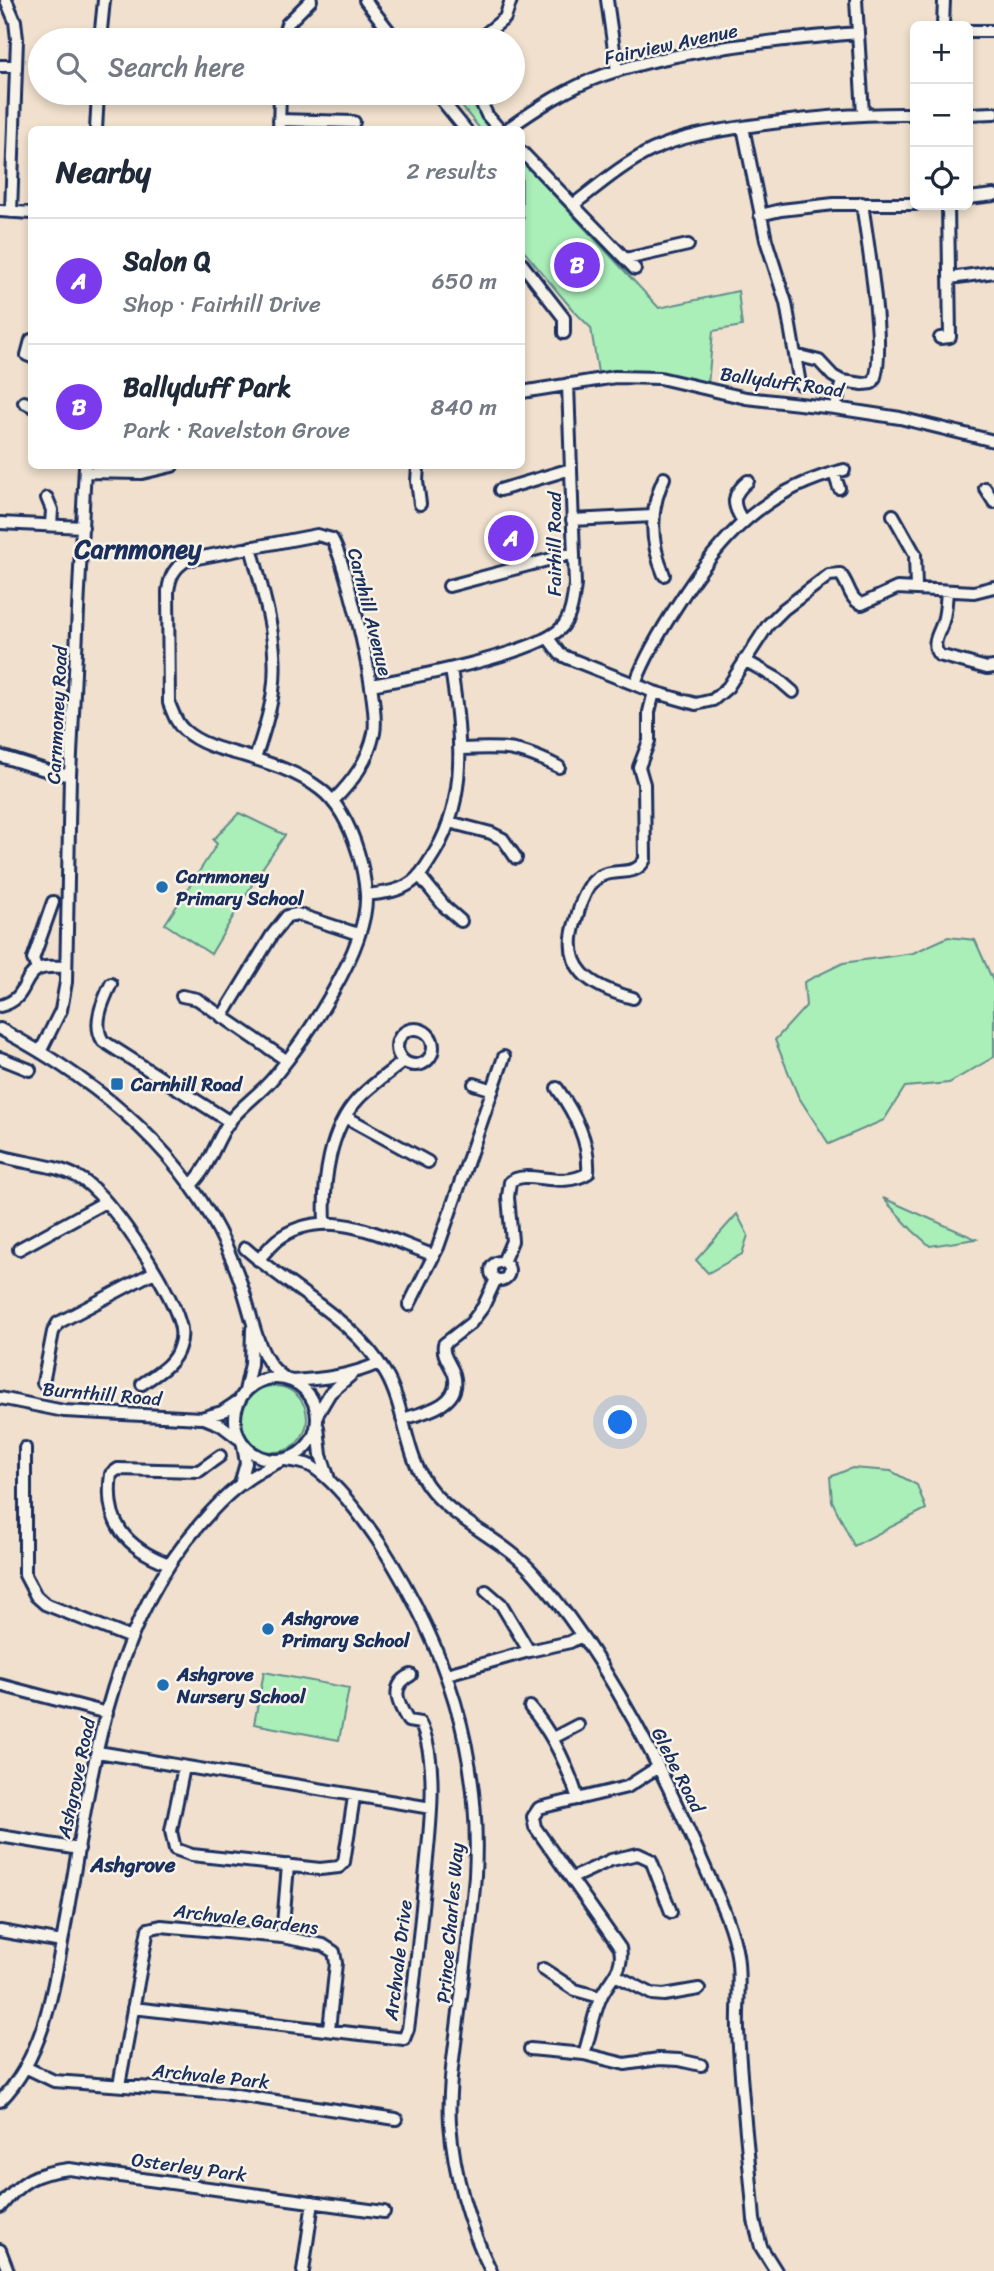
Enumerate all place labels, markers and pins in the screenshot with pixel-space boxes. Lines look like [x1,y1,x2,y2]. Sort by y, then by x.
pin: B [554,239,600,291]
pin: A [488,512,534,564]
place label: Carnmoney Primary School [175,860,305,915]
marker: Carnmoney Primary School [154,879,170,895]
place label: Carnhill Road [130,1068,244,1101]
marker: Carnhill Road [109,1076,125,1092]
place label: Ashgrove Primary School [281,1602,411,1657]
marker: Ashgrove Primary School [260,1621,276,1637]
place label: Ashgrove Nursery School [176,1658,307,1713]
marker: Ashgrove Nursery School [155,1677,171,1693]

